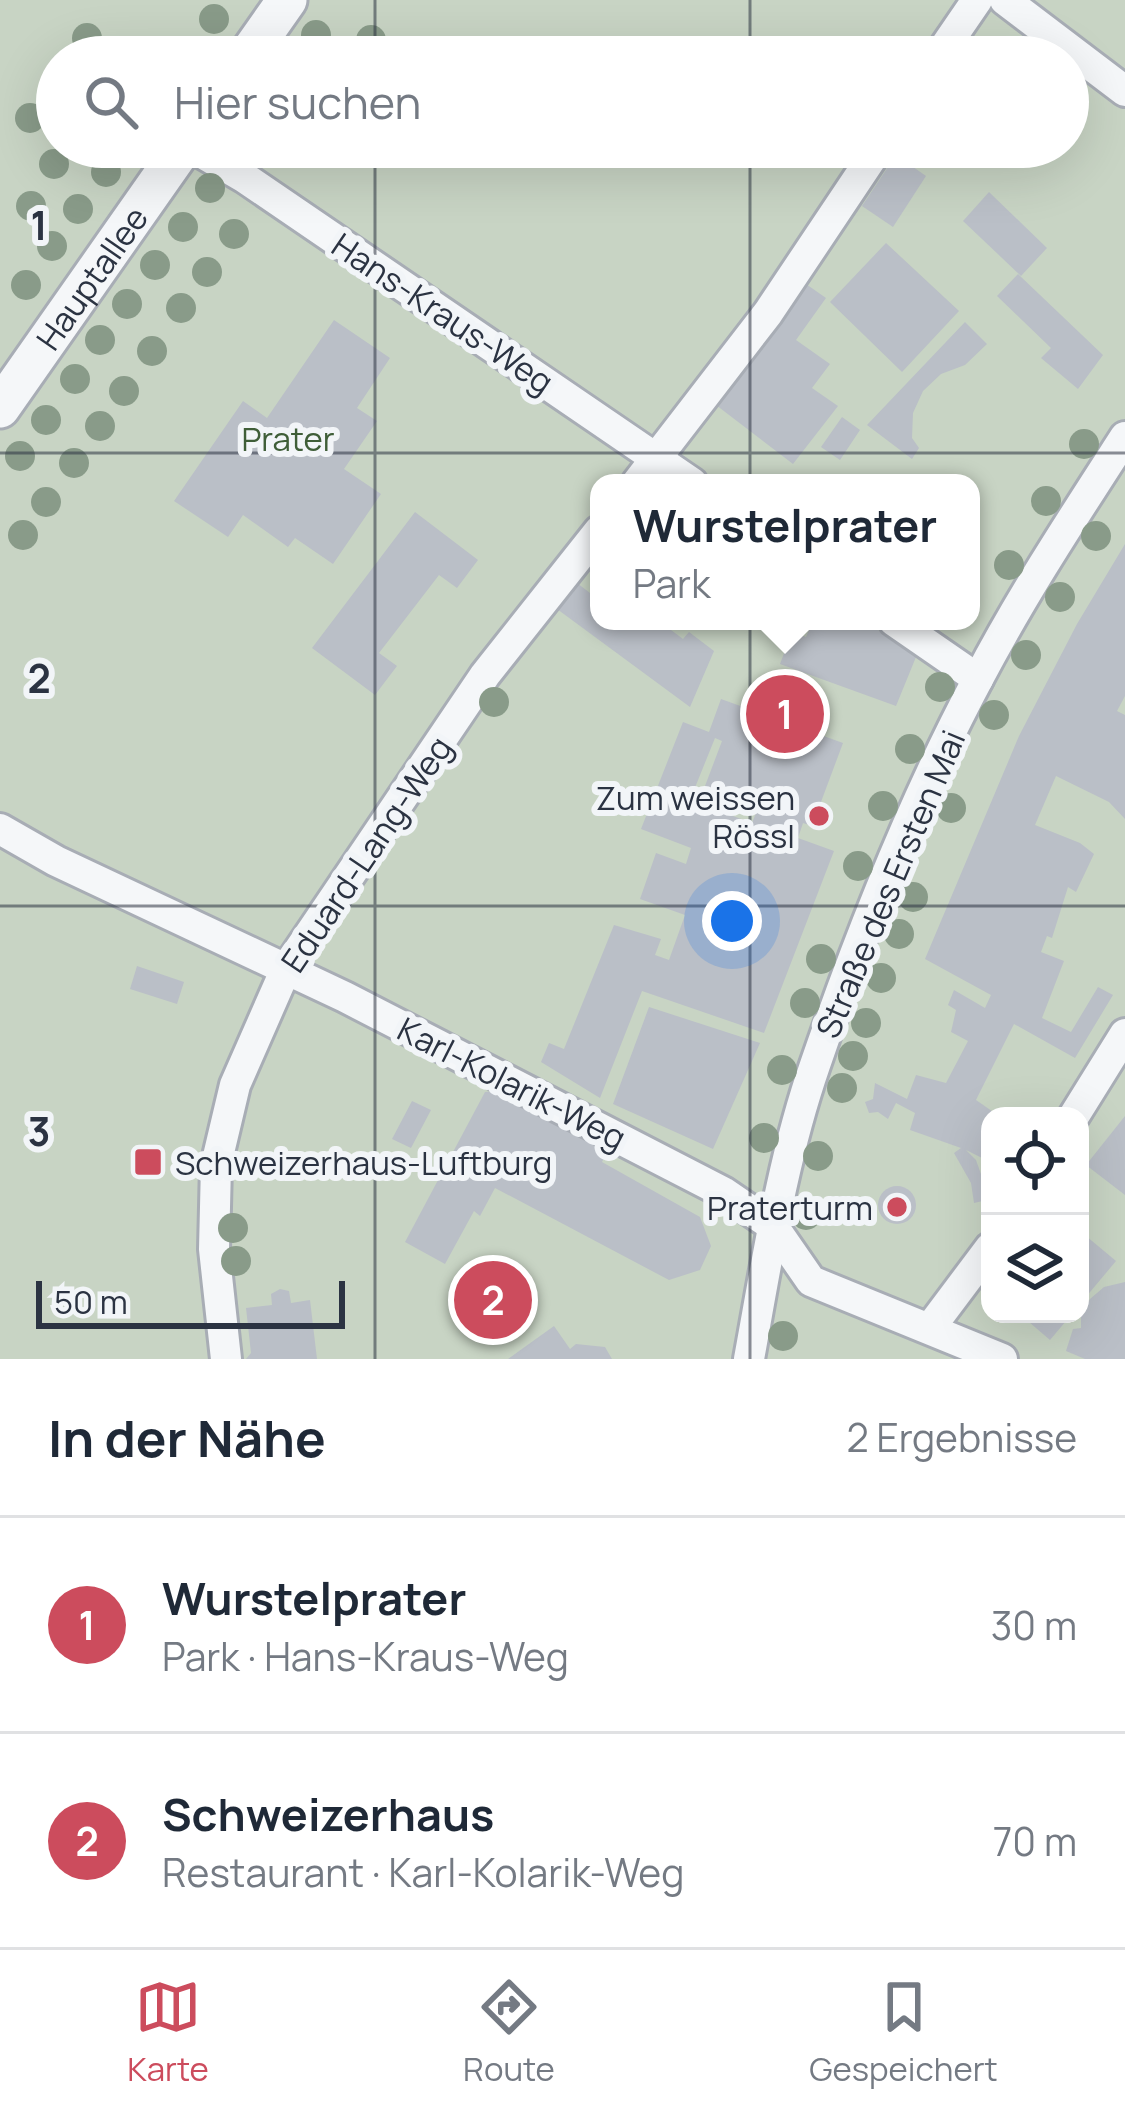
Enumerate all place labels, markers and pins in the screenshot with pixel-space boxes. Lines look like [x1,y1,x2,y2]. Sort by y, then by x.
pin: 1 [746,669,824,759]
place label: Zum weissen Rössl [596,775,795,858]
marker: Zum weissen Rössl [806,803,832,829]
place label: Schweizerhaus-Luftburg [175,1140,552,1185]
marker: Schweizerhaus-Luftburg [132,1146,164,1178]
place label: Praterturm [707,1185,873,1230]
marker: Praterturm [884,1194,910,1220]
pin: 2 [454,1255,532,1345]

